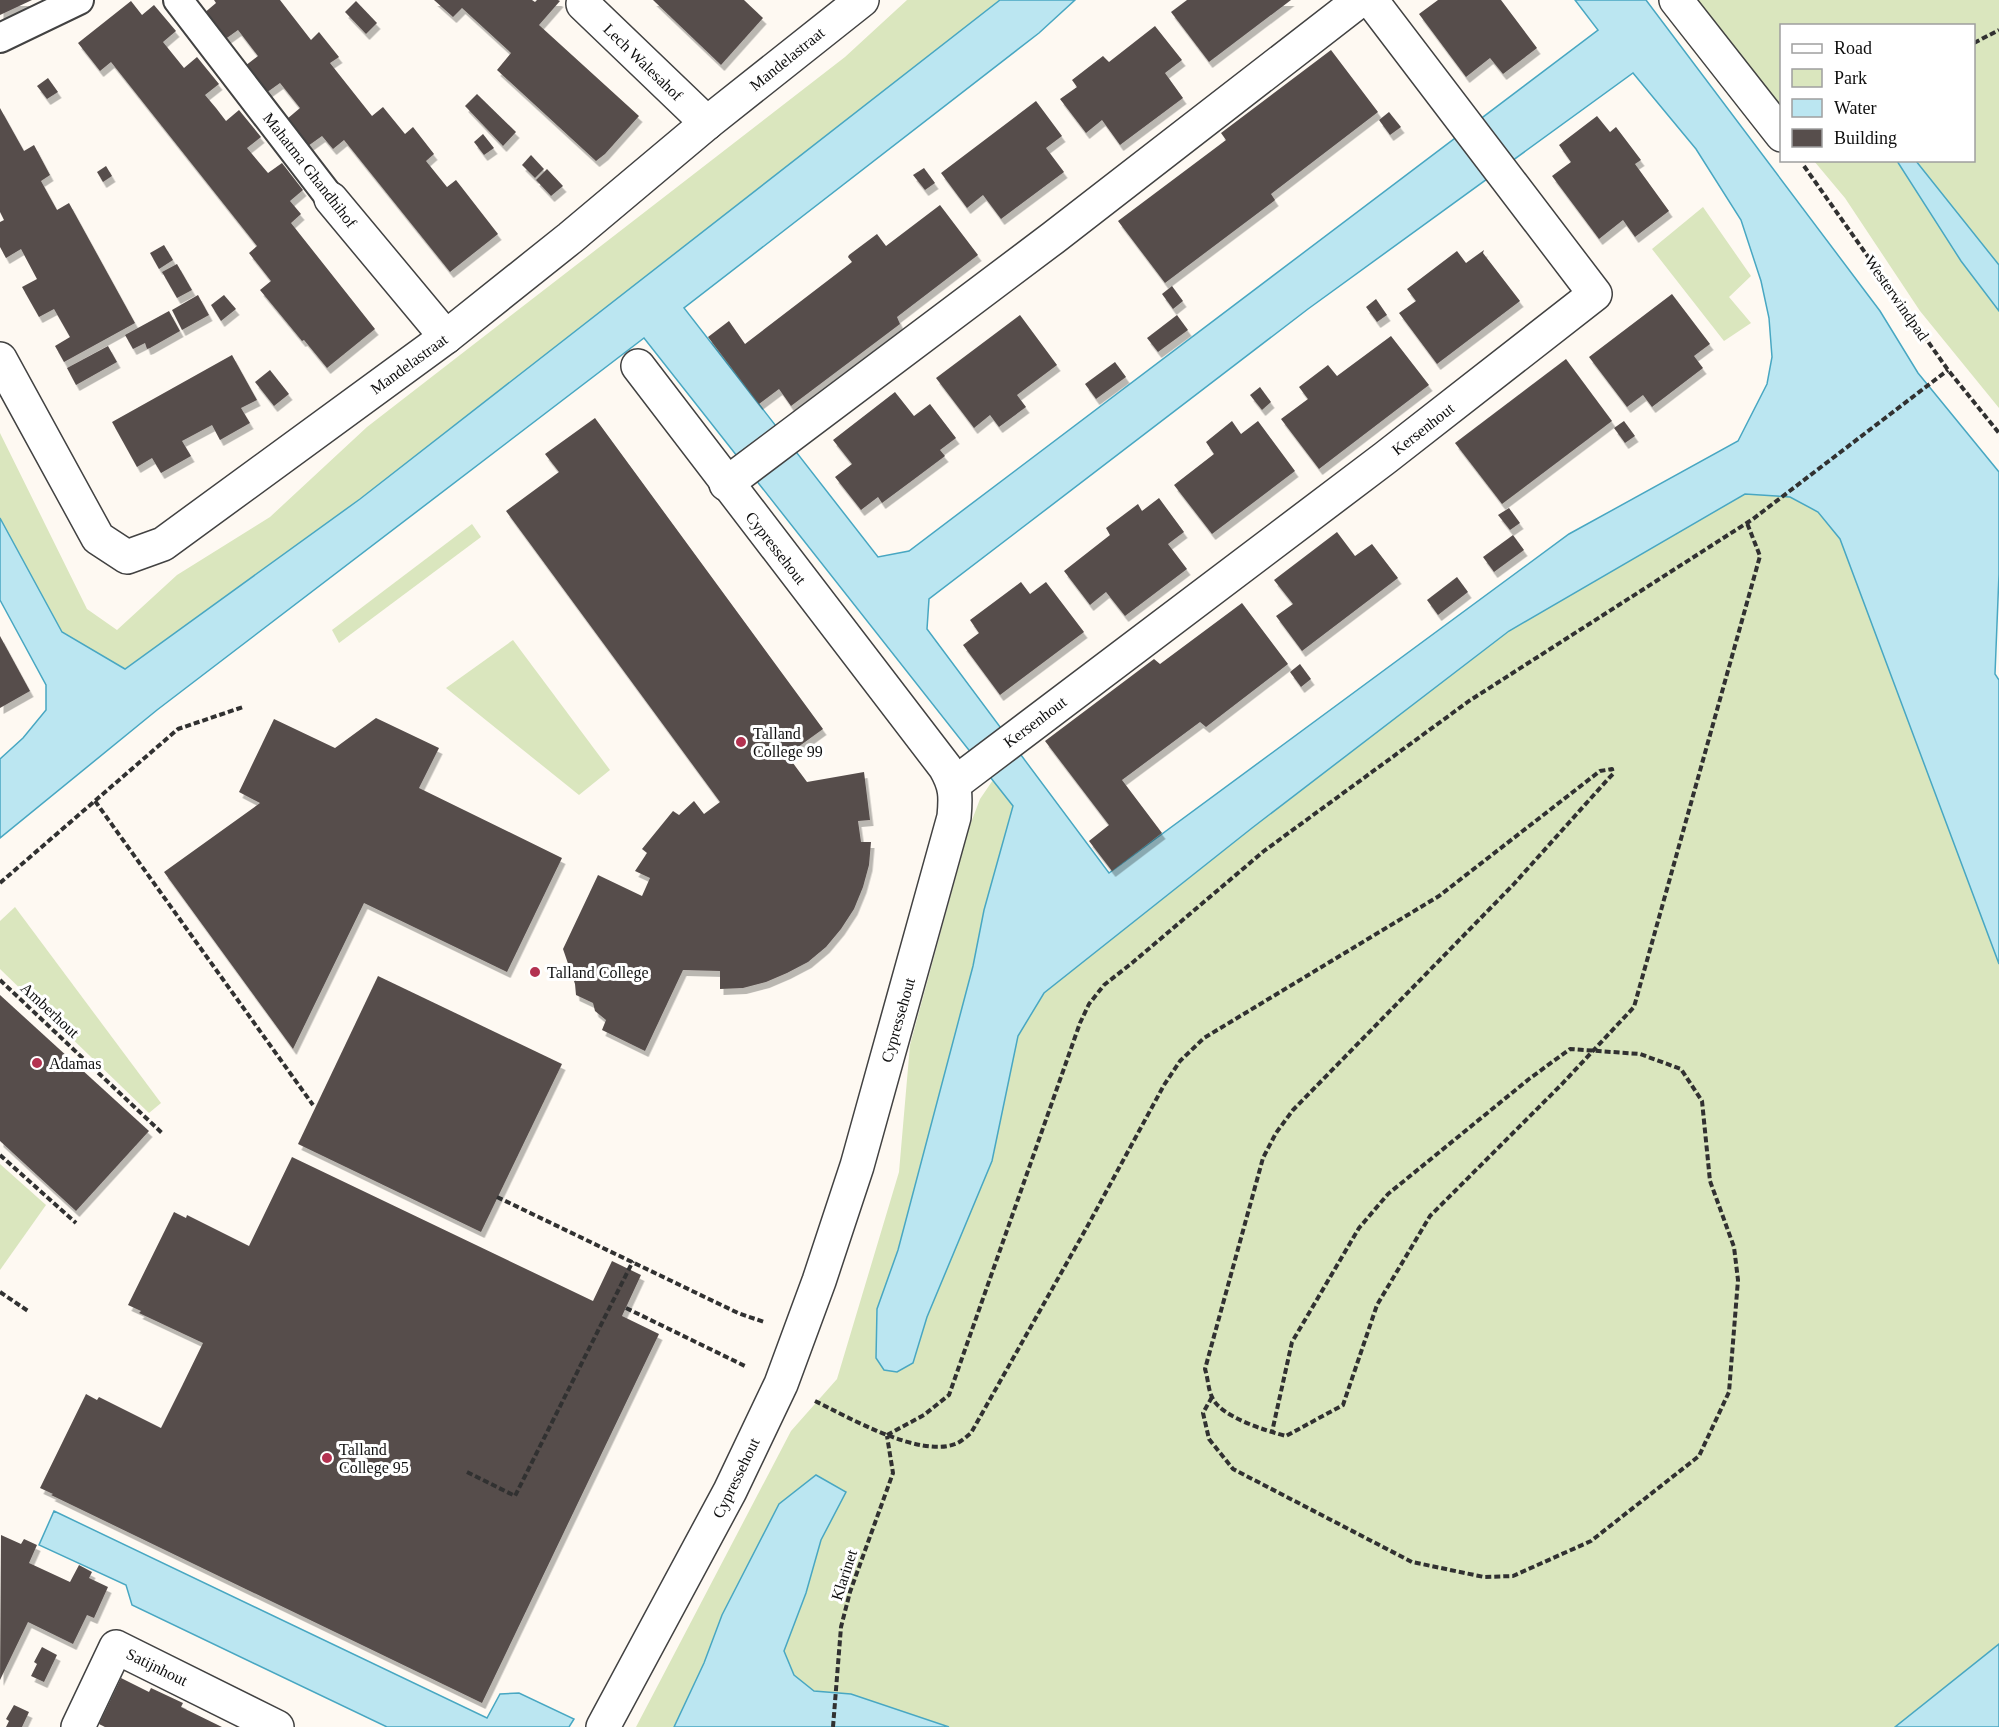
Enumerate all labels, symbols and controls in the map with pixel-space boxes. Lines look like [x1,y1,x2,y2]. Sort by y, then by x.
street label: Lech Walesahof [600,20,686,104]
street label: Mandelastraat [746,24,828,94]
legend [1780,24,1975,162]
text: Road [1834,38,1872,58]
text: Park [1834,68,1867,88]
text: Water [1834,98,1877,118]
street label: Mahatma Ghandhihof [260,109,360,231]
text: Building [1834,128,1897,148]
street label: Westerwindpad [1861,253,1932,344]
street label: Mandelastraat [367,330,451,398]
street label: Kersenhout [1389,399,1458,458]
street label: Cypressehout [742,508,810,589]
street label: Kersenhout [1000,693,1070,751]
place label: Talland College 99 [753,725,823,761]
marker: Talland College 99 [734,735,748,749]
place label: Talland College [547,964,649,982]
marker: Talland College [528,965,542,979]
street label: Cypressehout [878,975,919,1064]
street label: Amberhout [18,979,83,1041]
place label: Adamas [49,1055,101,1072]
marker: Adamas [30,1056,44,1070]
street label: Cypressehout [709,1435,764,1521]
place label: Talland College 95 [339,1441,409,1477]
marker: Talland College 95 [320,1451,334,1465]
street label: Klarinet [828,1547,860,1603]
street label: Satijnhout [123,1645,191,1690]

